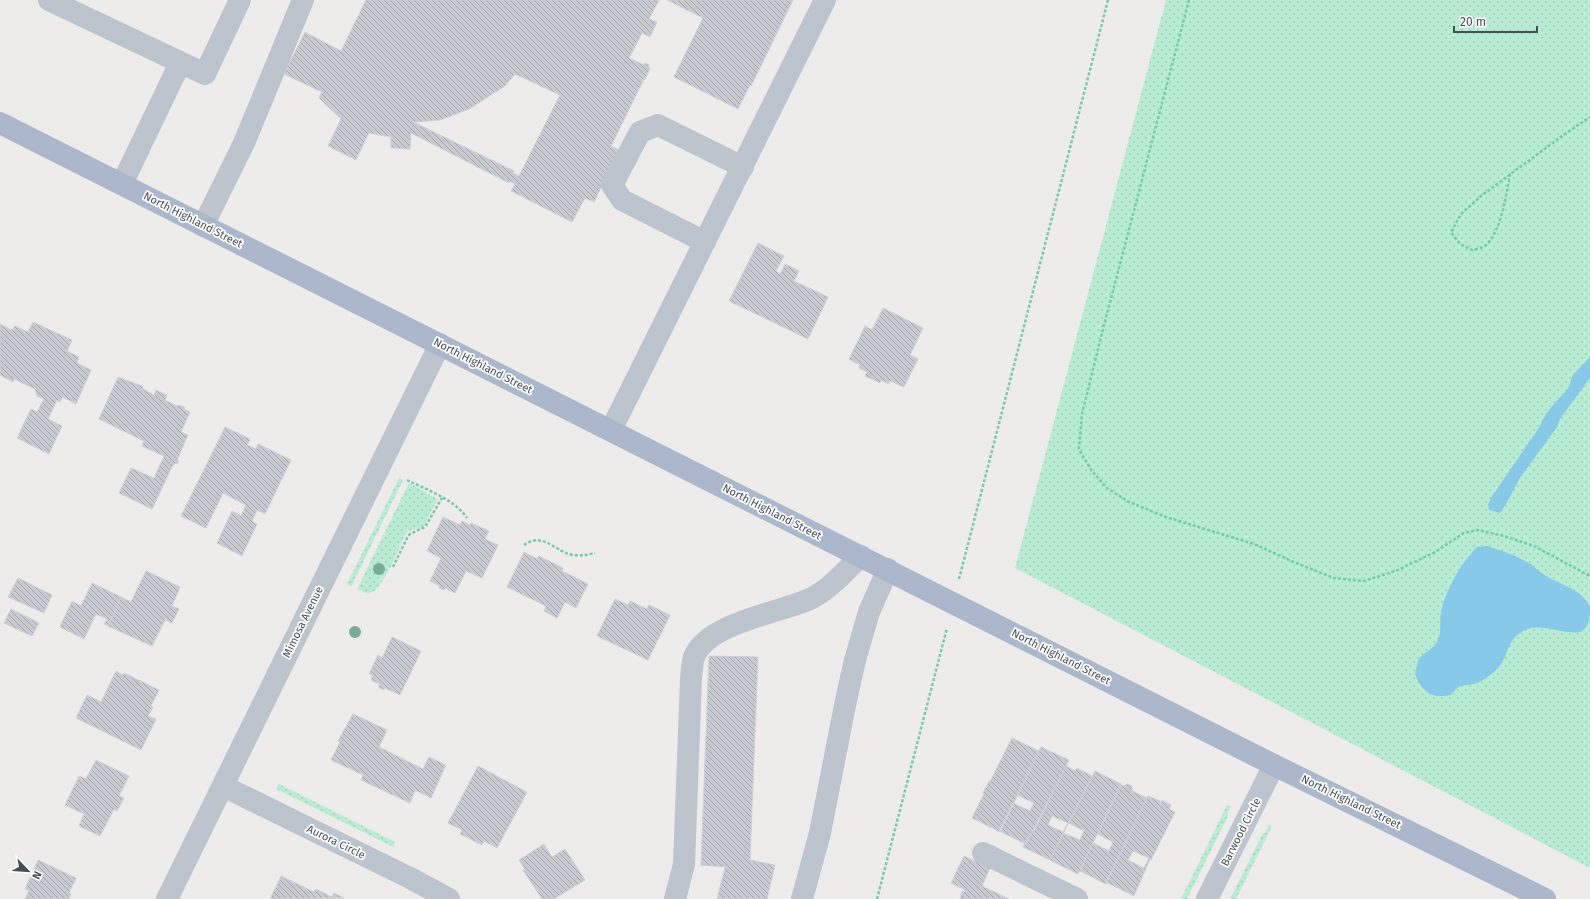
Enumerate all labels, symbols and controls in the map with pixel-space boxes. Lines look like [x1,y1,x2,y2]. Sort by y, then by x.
scale bar [1454,8,1537,34]
text: 20 m [1460,15,1486,29]
street label: North Highland Street [141,189,245,251]
street label: North Highland Street [431,335,535,397]
street label: North Highland Street [720,481,824,543]
street label: Mimosa Avenue [280,584,326,660]
street label: North Highland Street [1009,626,1113,688]
street label: North Highland Street [1299,772,1403,832]
street label: Barwood Circle [1218,796,1264,868]
street label: Aurora Circle [305,822,367,862]
north arrow [8,851,48,891]
text: N [29,869,44,881]

